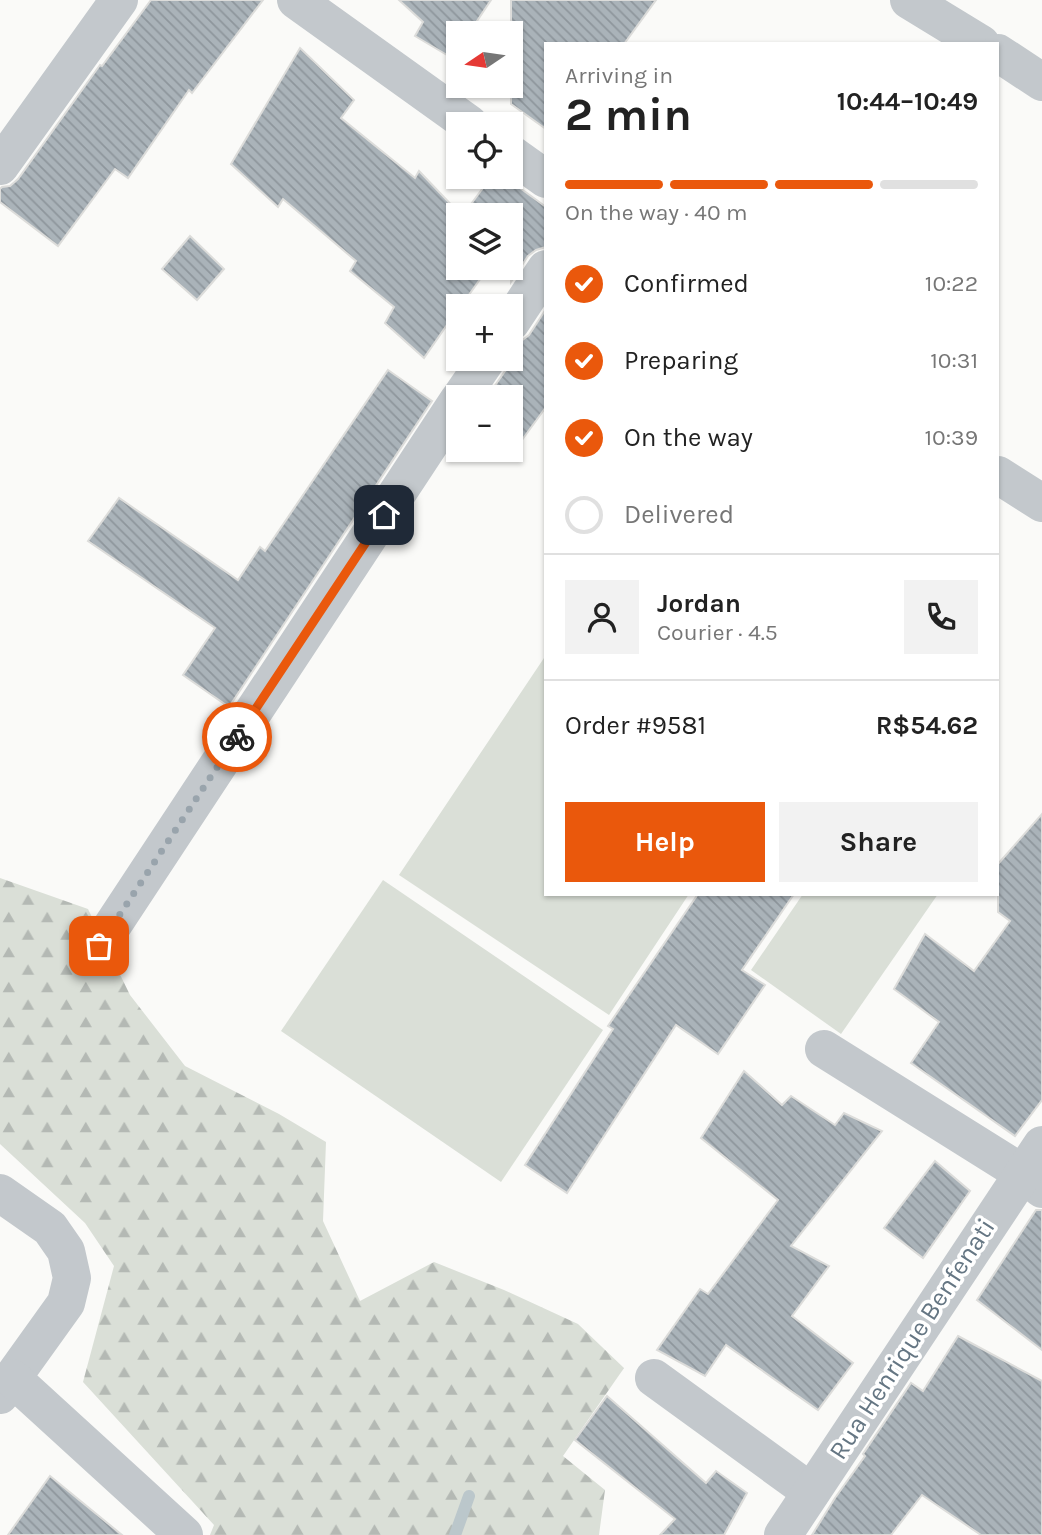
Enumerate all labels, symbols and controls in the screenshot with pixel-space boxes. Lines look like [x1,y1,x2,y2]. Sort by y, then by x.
north arrow [446,21,523,98]
map controls [446,21,523,462]
text: Arriving in [565,62,673,89]
text: 10:44–10:49 [837,86,978,117]
text: 2 min [565,88,692,142]
button: locate [446,112,523,189]
text: On the way · 40 m [565,199,748,226]
button: layers [446,203,523,280]
icon: check [565,265,603,303]
text: Confirmed [624,268,749,299]
text: 10:22 [925,270,978,297]
button: + [446,294,523,371]
icon: check [565,342,603,380]
text: Preparing [624,345,738,376]
text: 10:31 [930,347,978,374]
button: − [446,385,523,462]
icon: check [565,419,603,457]
text: On the way [624,422,753,453]
text: 10:39 [925,424,978,451]
pin [354,485,414,545]
icon: home [365,496,403,534]
text: Delivered [624,499,734,530]
button: person [565,580,639,654]
button: phone [904,580,978,654]
text: Jordan [657,588,741,619]
text: Courier · 4.5 [657,619,778,646]
courier [202,702,272,772]
text: Order #9581 [565,710,706,741]
text: R$54.62 [876,710,978,741]
icon: bike [218,718,256,756]
button: Help [565,802,765,882]
button: Share [779,802,978,882]
pin [69,916,129,976]
icon: bag [80,927,118,965]
street label: Rua Henrique Benfenati [822,1213,1002,1465]

